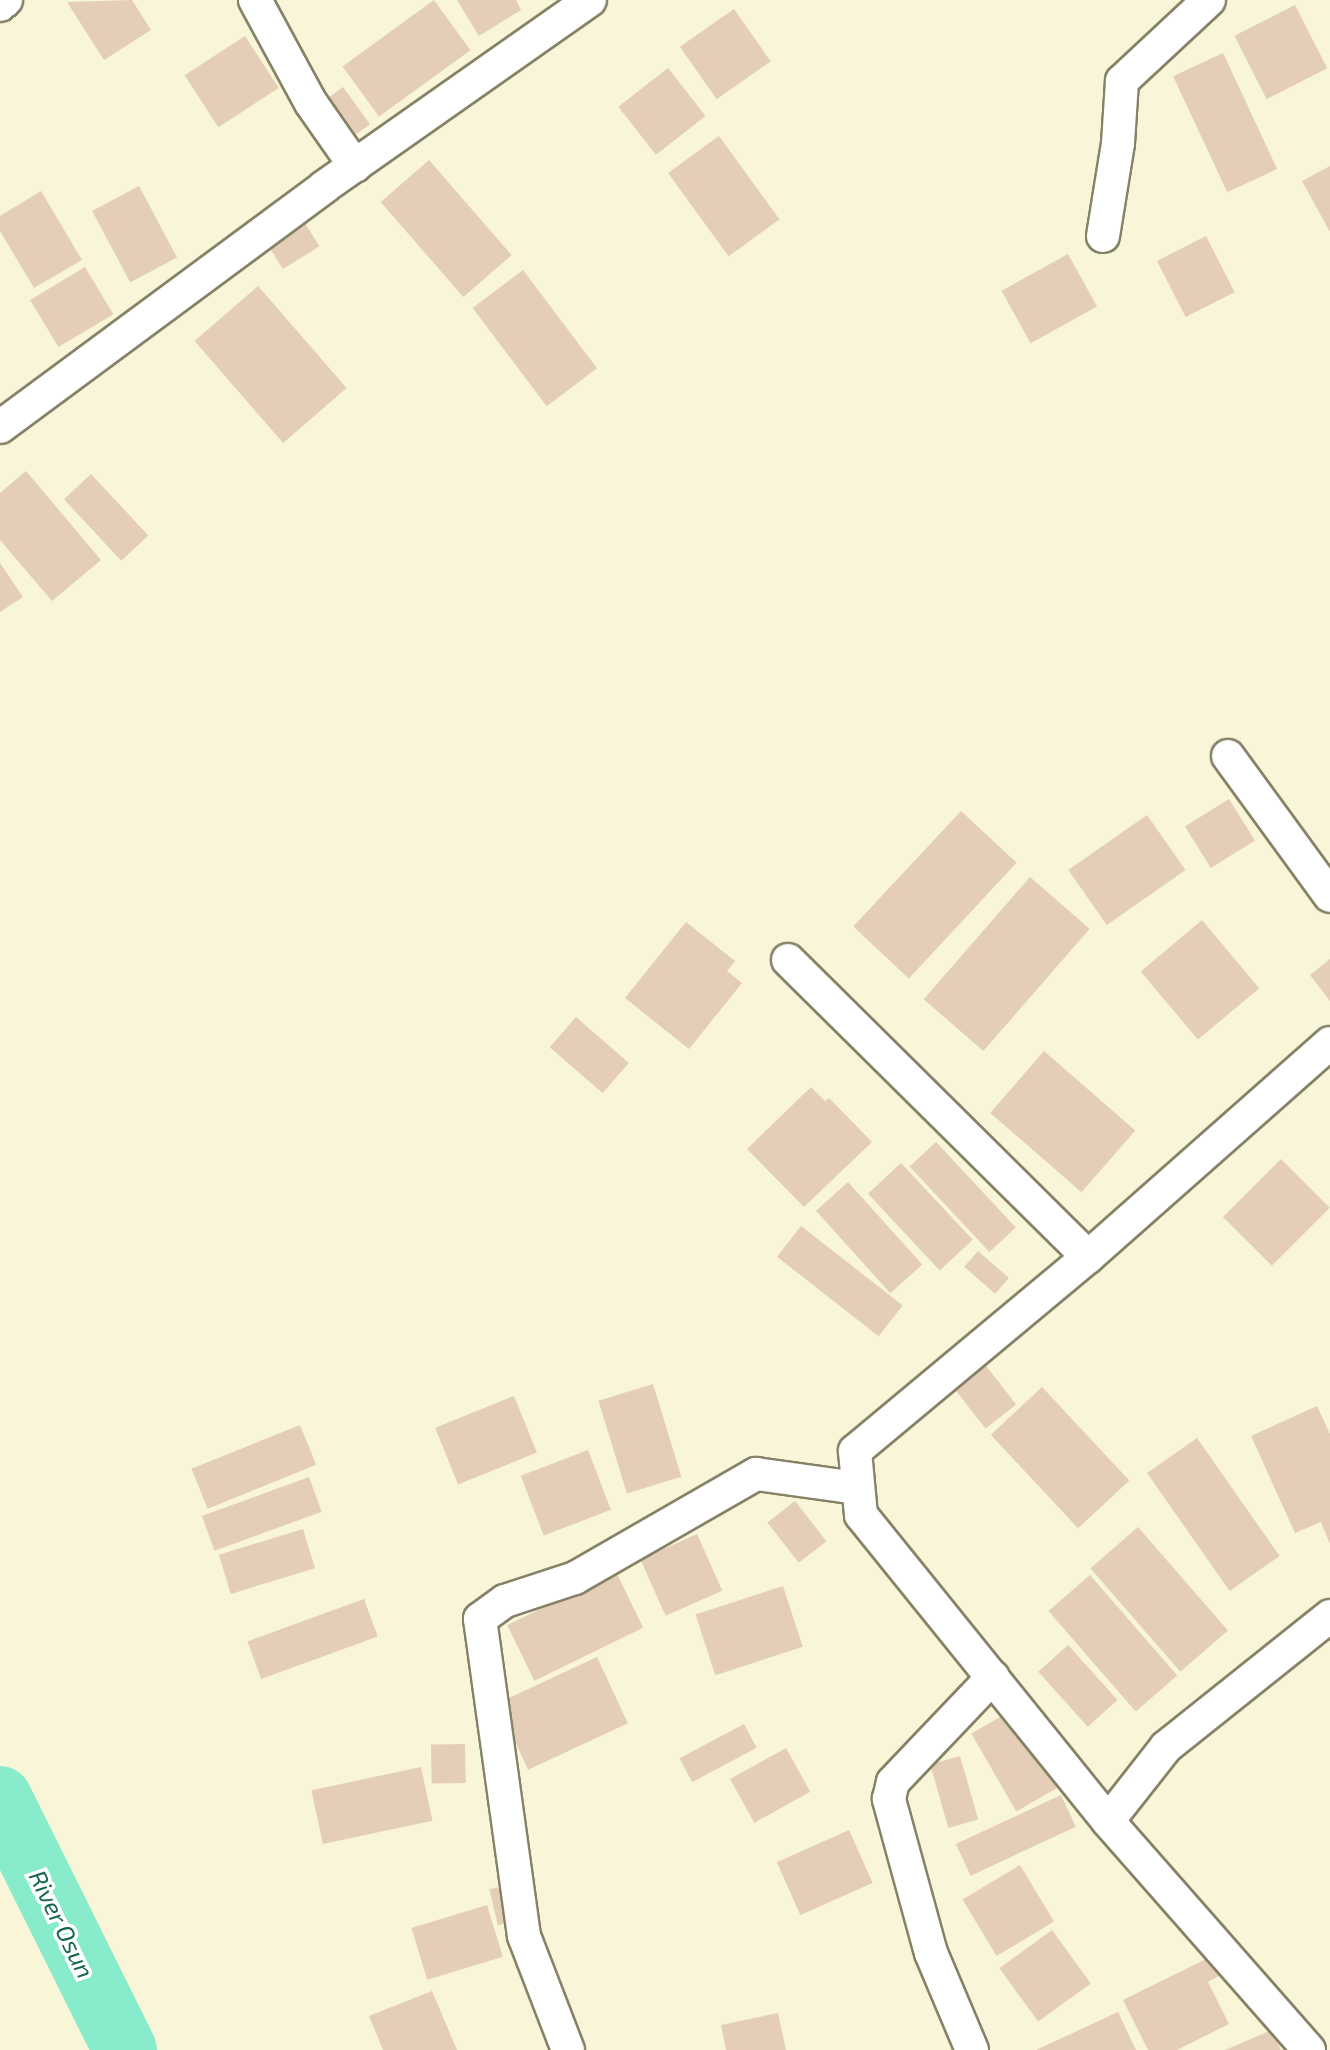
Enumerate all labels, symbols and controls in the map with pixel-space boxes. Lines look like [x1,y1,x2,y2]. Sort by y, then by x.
water label: River Osun [23,1865,101,1983]

